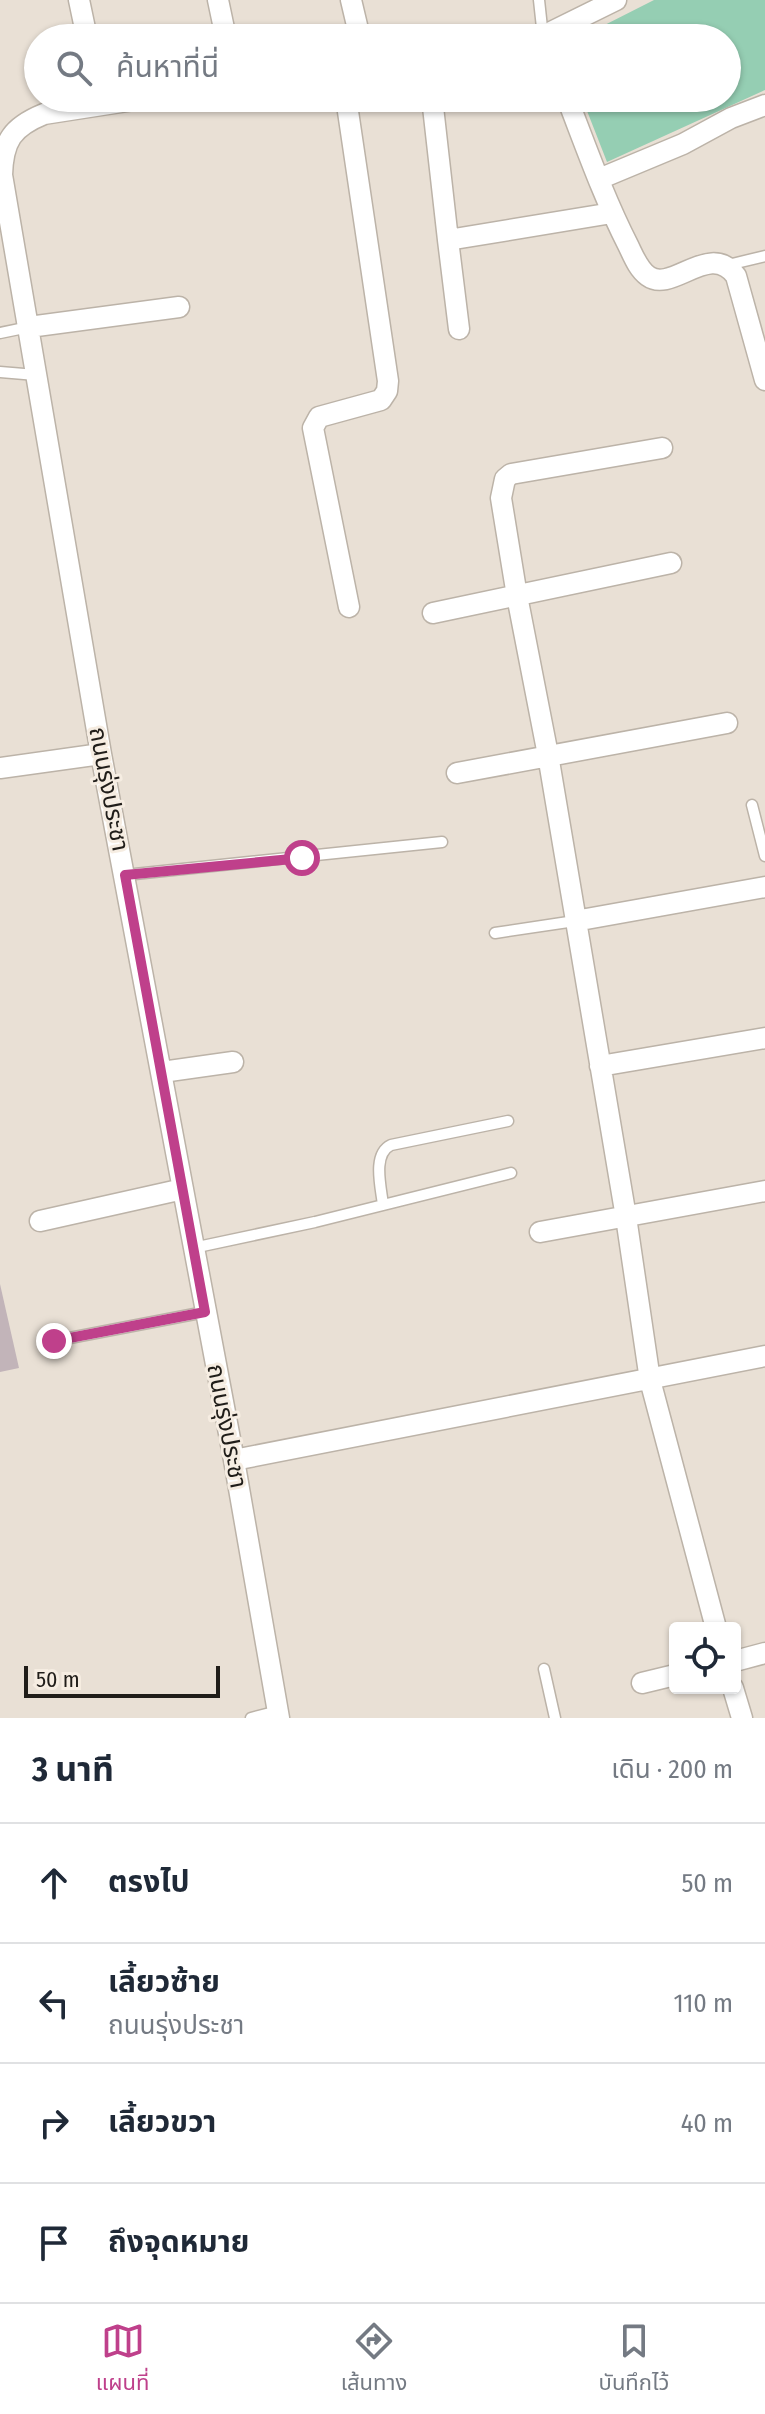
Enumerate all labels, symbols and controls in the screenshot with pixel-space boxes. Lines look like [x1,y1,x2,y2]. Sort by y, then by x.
search box [24,24,741,112]
icon: search [52,46,96,90]
text: ค้นหาที่นี่ [116,49,219,85]
street label: ถนนรุ่งประชา [82,725,135,854]
route start [284,840,320,876]
route end [36,1323,72,1359]
street label: ถนนรุ่งประชา [200,1362,253,1491]
map controls [669,1622,741,1694]
button: locate [669,1622,741,1694]
scale bar [24,1662,220,1698]
text: 50 m [36,1666,80,1693]
text: 3 นาที [32,1749,114,1790]
text: เดิน · 200 m [611,1754,733,1785]
icon: ahead [32,1861,76,1905]
text: ตรงไป [108,1864,190,1900]
text: 50 m [681,1868,733,1899]
text: เลี้ยวซ้าย [108,1964,220,2000]
icon: left [32,1981,76,2025]
text: 110 m [673,1988,733,2019]
text: ถนนรุ่งประชา [108,2010,244,2041]
icon: right [32,2101,76,2145]
text: เลี้ยวขวา [108,2104,216,2140]
text: 40 m [681,2108,733,2139]
icon: arrive [32,2221,76,2265]
text: ถึงจุดหมาย [108,2224,249,2260]
tab: แผนที่ [96,2319,149,2400]
tab: เส้นทาง [341,2319,407,2400]
tab: บันทึกไว้ [599,2319,669,2400]

